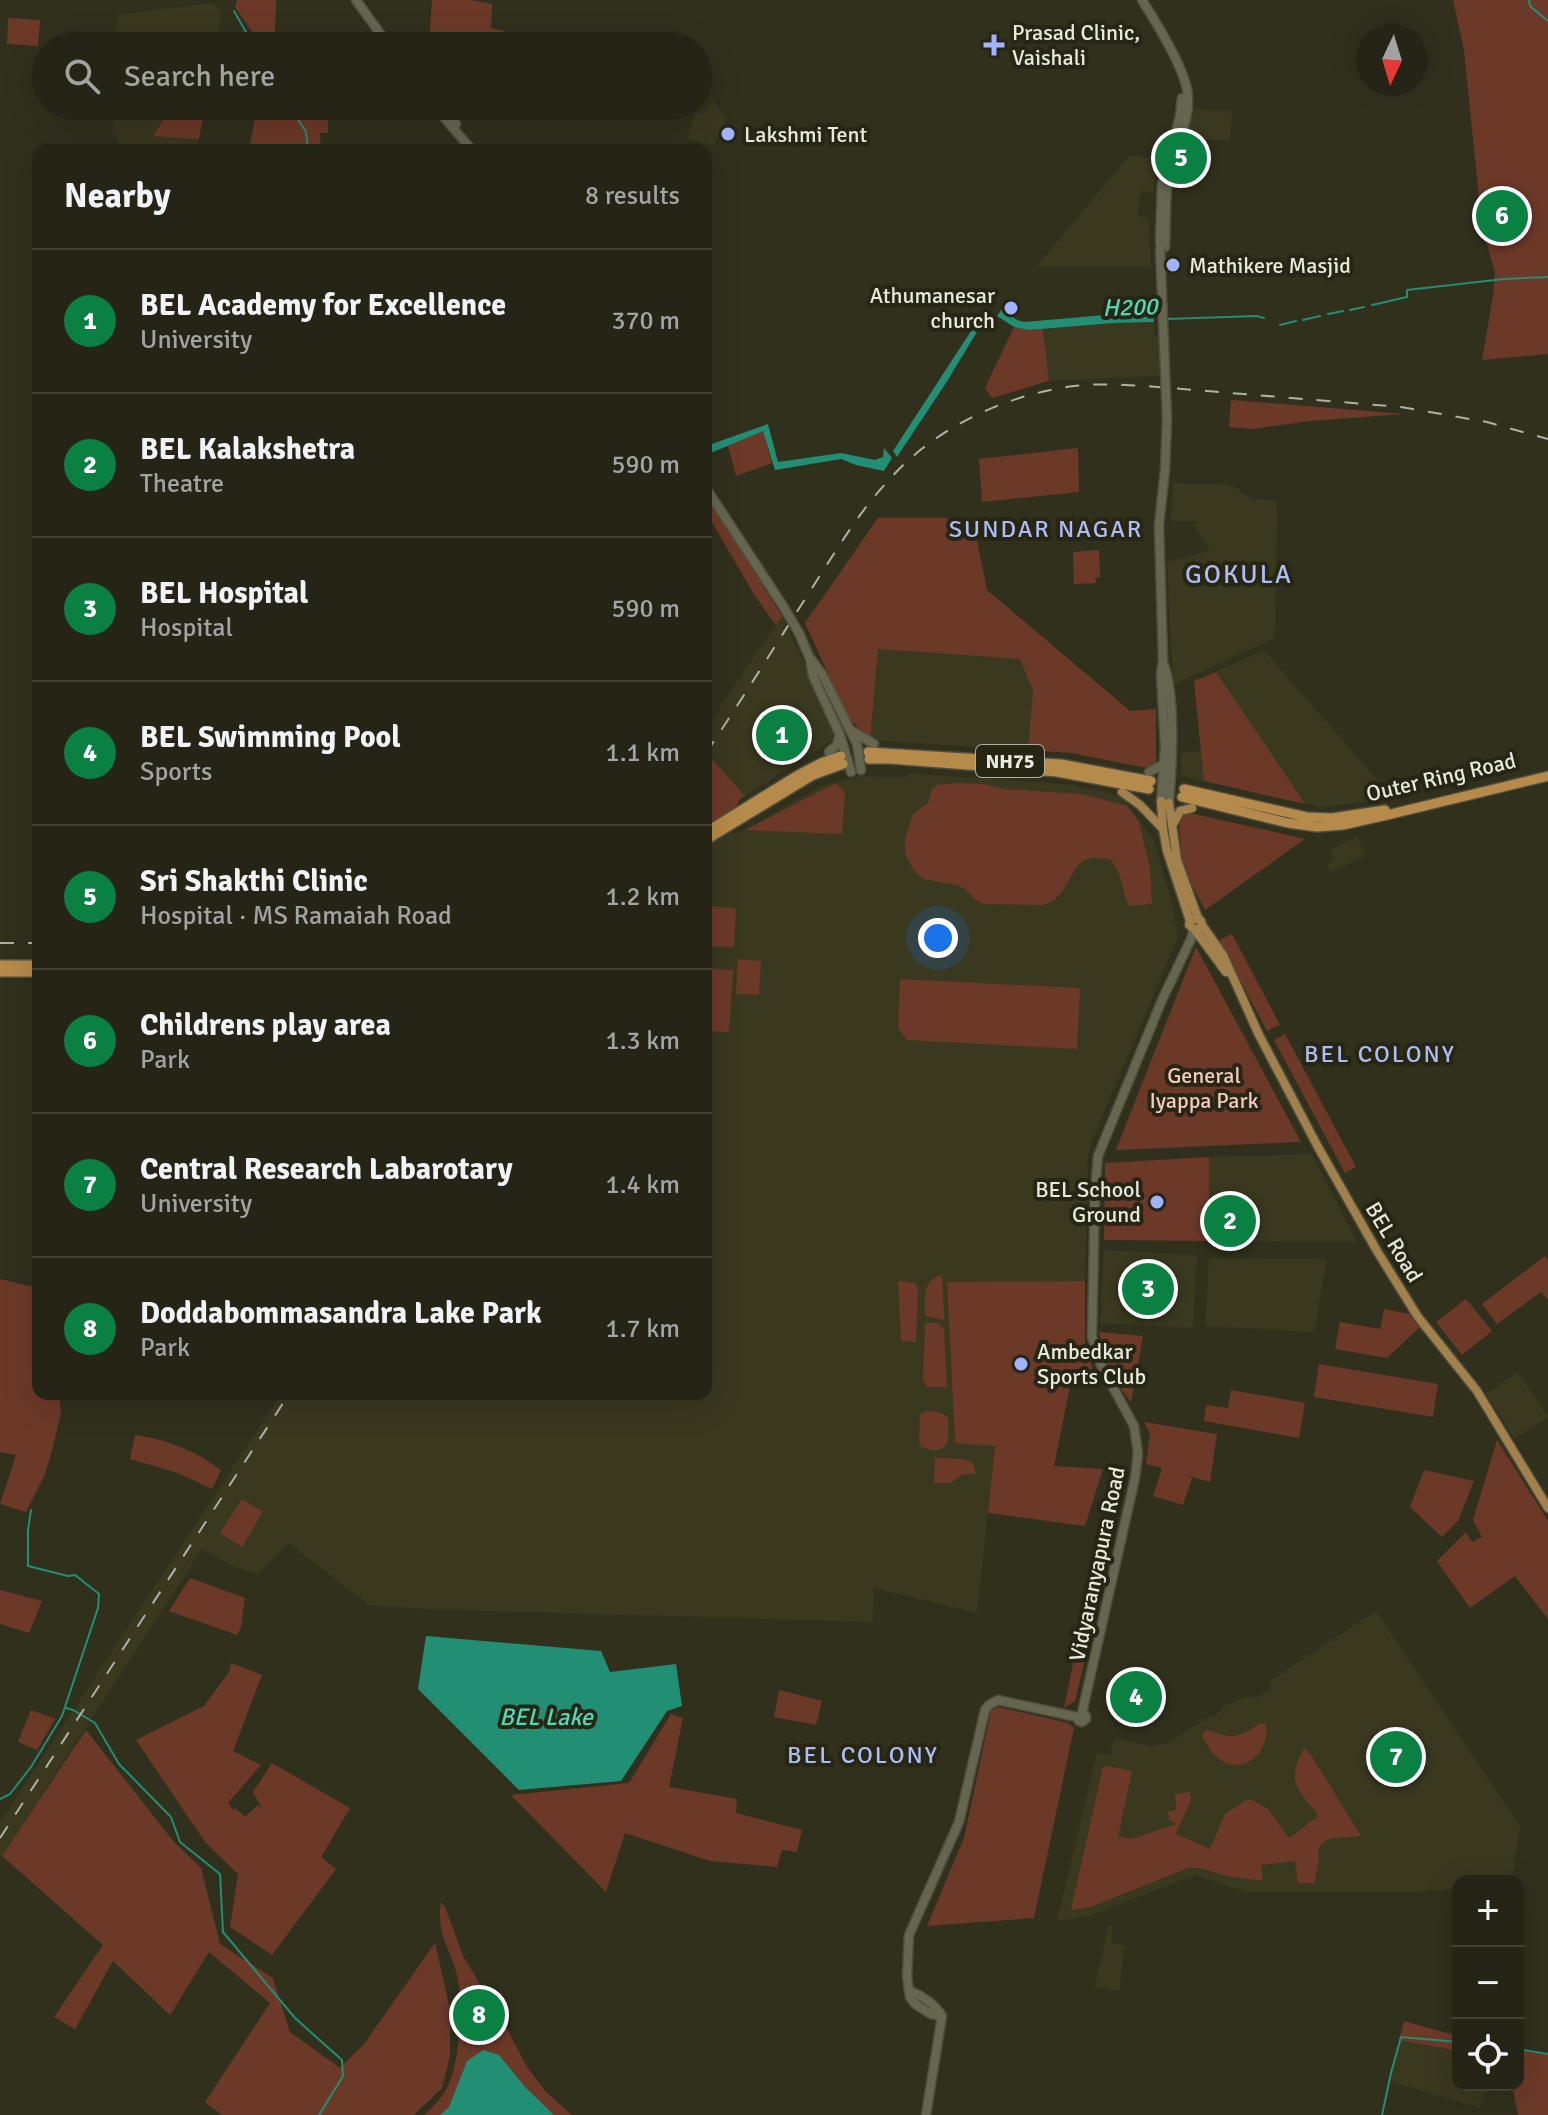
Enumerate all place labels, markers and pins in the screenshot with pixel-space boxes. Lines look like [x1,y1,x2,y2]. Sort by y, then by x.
place label: Prasad Clinic, Vaishali [1012,19,1140,71]
marker: Prasad Clinic, Vaishali [983,34,1005,56]
place label: Lakshmi Tent [744,121,867,148]
marker: Lakshmi Tent [719,125,737,143]
pin: 5 [1155,128,1207,188]
pin: 6 [1476,186,1528,246]
place label: Mathikere Masjid [1189,252,1351,279]
marker: Mathikere Masjid [1164,256,1182,274]
place label: Athumanesar church [870,282,995,334]
marker: Athumanesar church [1002,299,1020,317]
pin: 1 [756,705,808,765]
place label: BEL School Ground [1035,1176,1141,1228]
pin: 2 [1204,1191,1256,1251]
marker: BEL School Ground [1148,1193,1166,1211]
pin: 3 [1122,1259,1174,1319]
place label: Ambedkar Sports Club [1037,1338,1146,1390]
marker: Ambedkar Sports Club [1012,1355,1030,1373]
pin: 4 [1110,1667,1162,1727]
pin: 7 [1370,1727,1422,1787]
pin: 8 [453,1985,505,2045]

